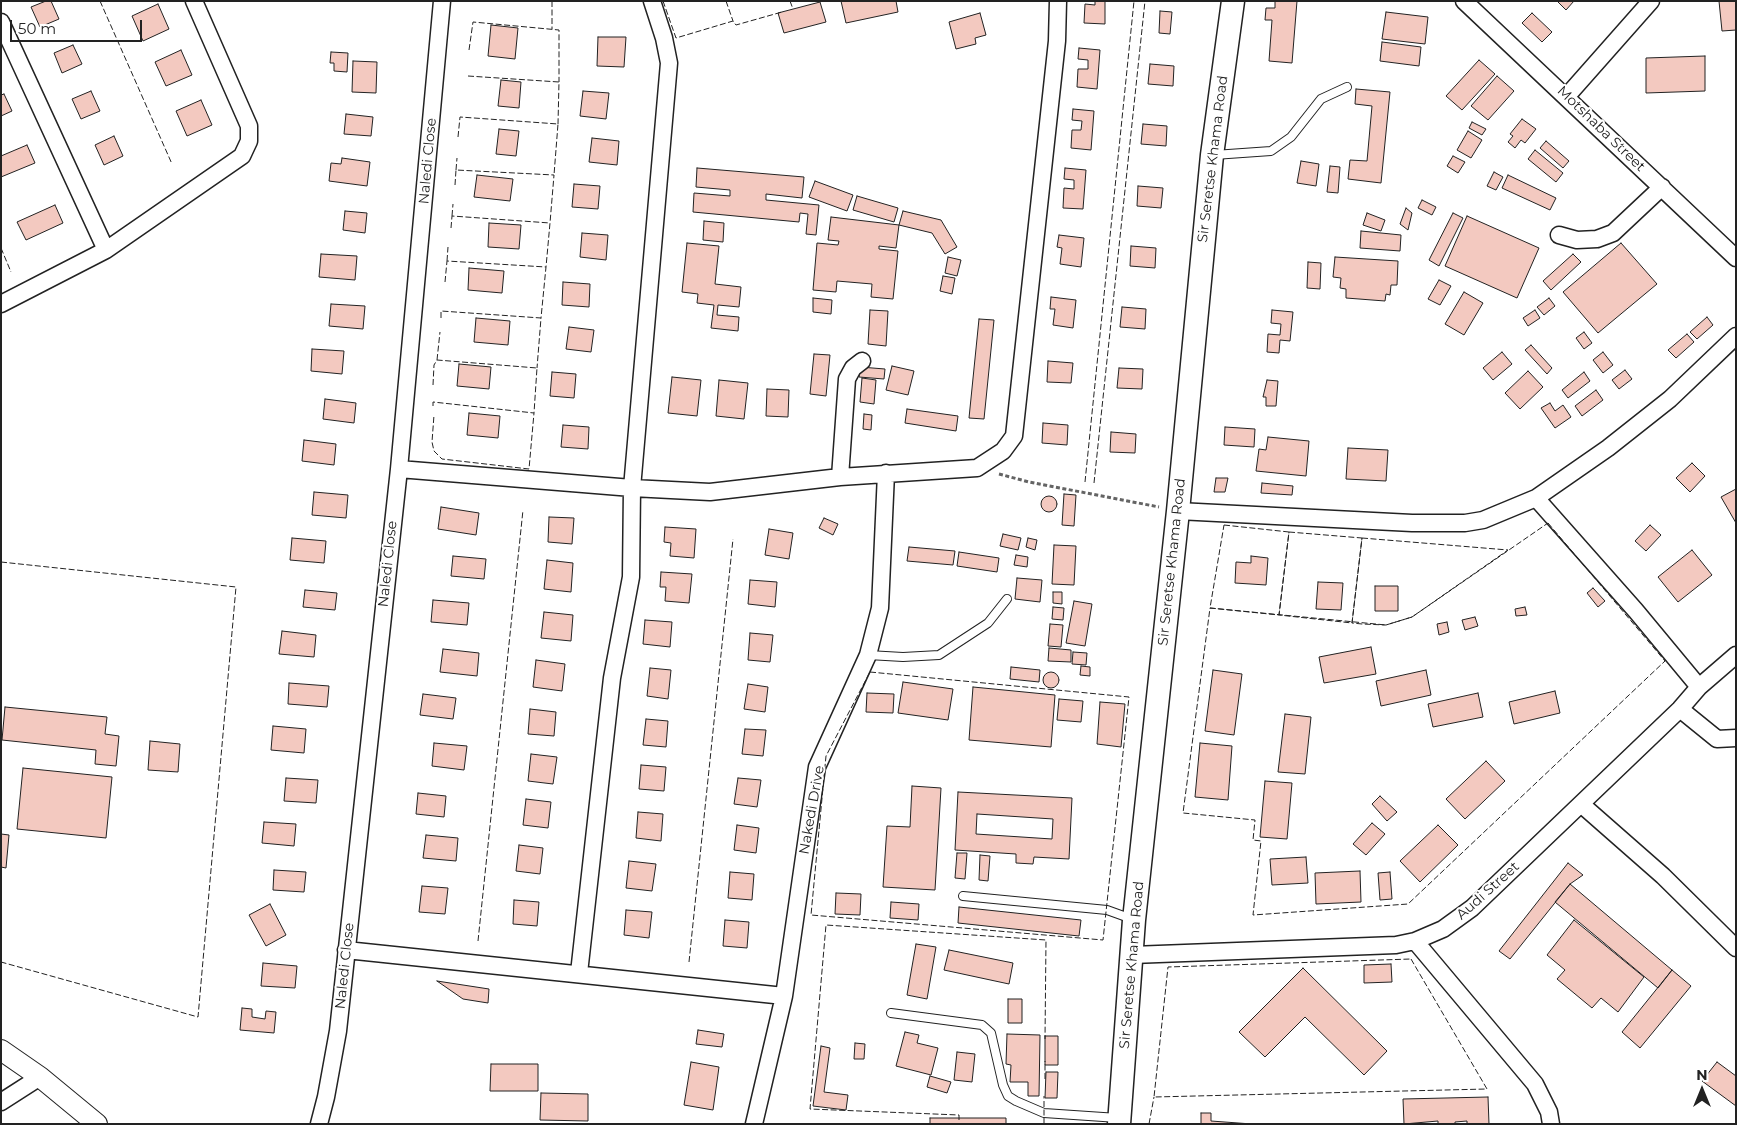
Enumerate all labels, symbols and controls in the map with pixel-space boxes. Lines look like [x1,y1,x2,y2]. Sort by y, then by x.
scale bar [12,10,145,42]
text: 50 m [18,19,56,38]
street label: Sir Seretse Khama Road [1194,74,1232,244]
street label: Motshaba Street [1553,83,1649,175]
street label: Naledi Close [416,117,440,205]
street label: Sir Seretse Khama Road [1155,477,1189,647]
street label: Naledi Close [375,520,401,608]
street label: Nakedi Drive [796,764,828,856]
street label: Audi Street [1453,858,1523,924]
street label: Sir Seretse Khama Road [1116,880,1148,1050]
street label: Naledi Close [332,922,358,1010]
north arrow [1677,1065,1727,1115]
text: N [1696,1066,1708,1084]

